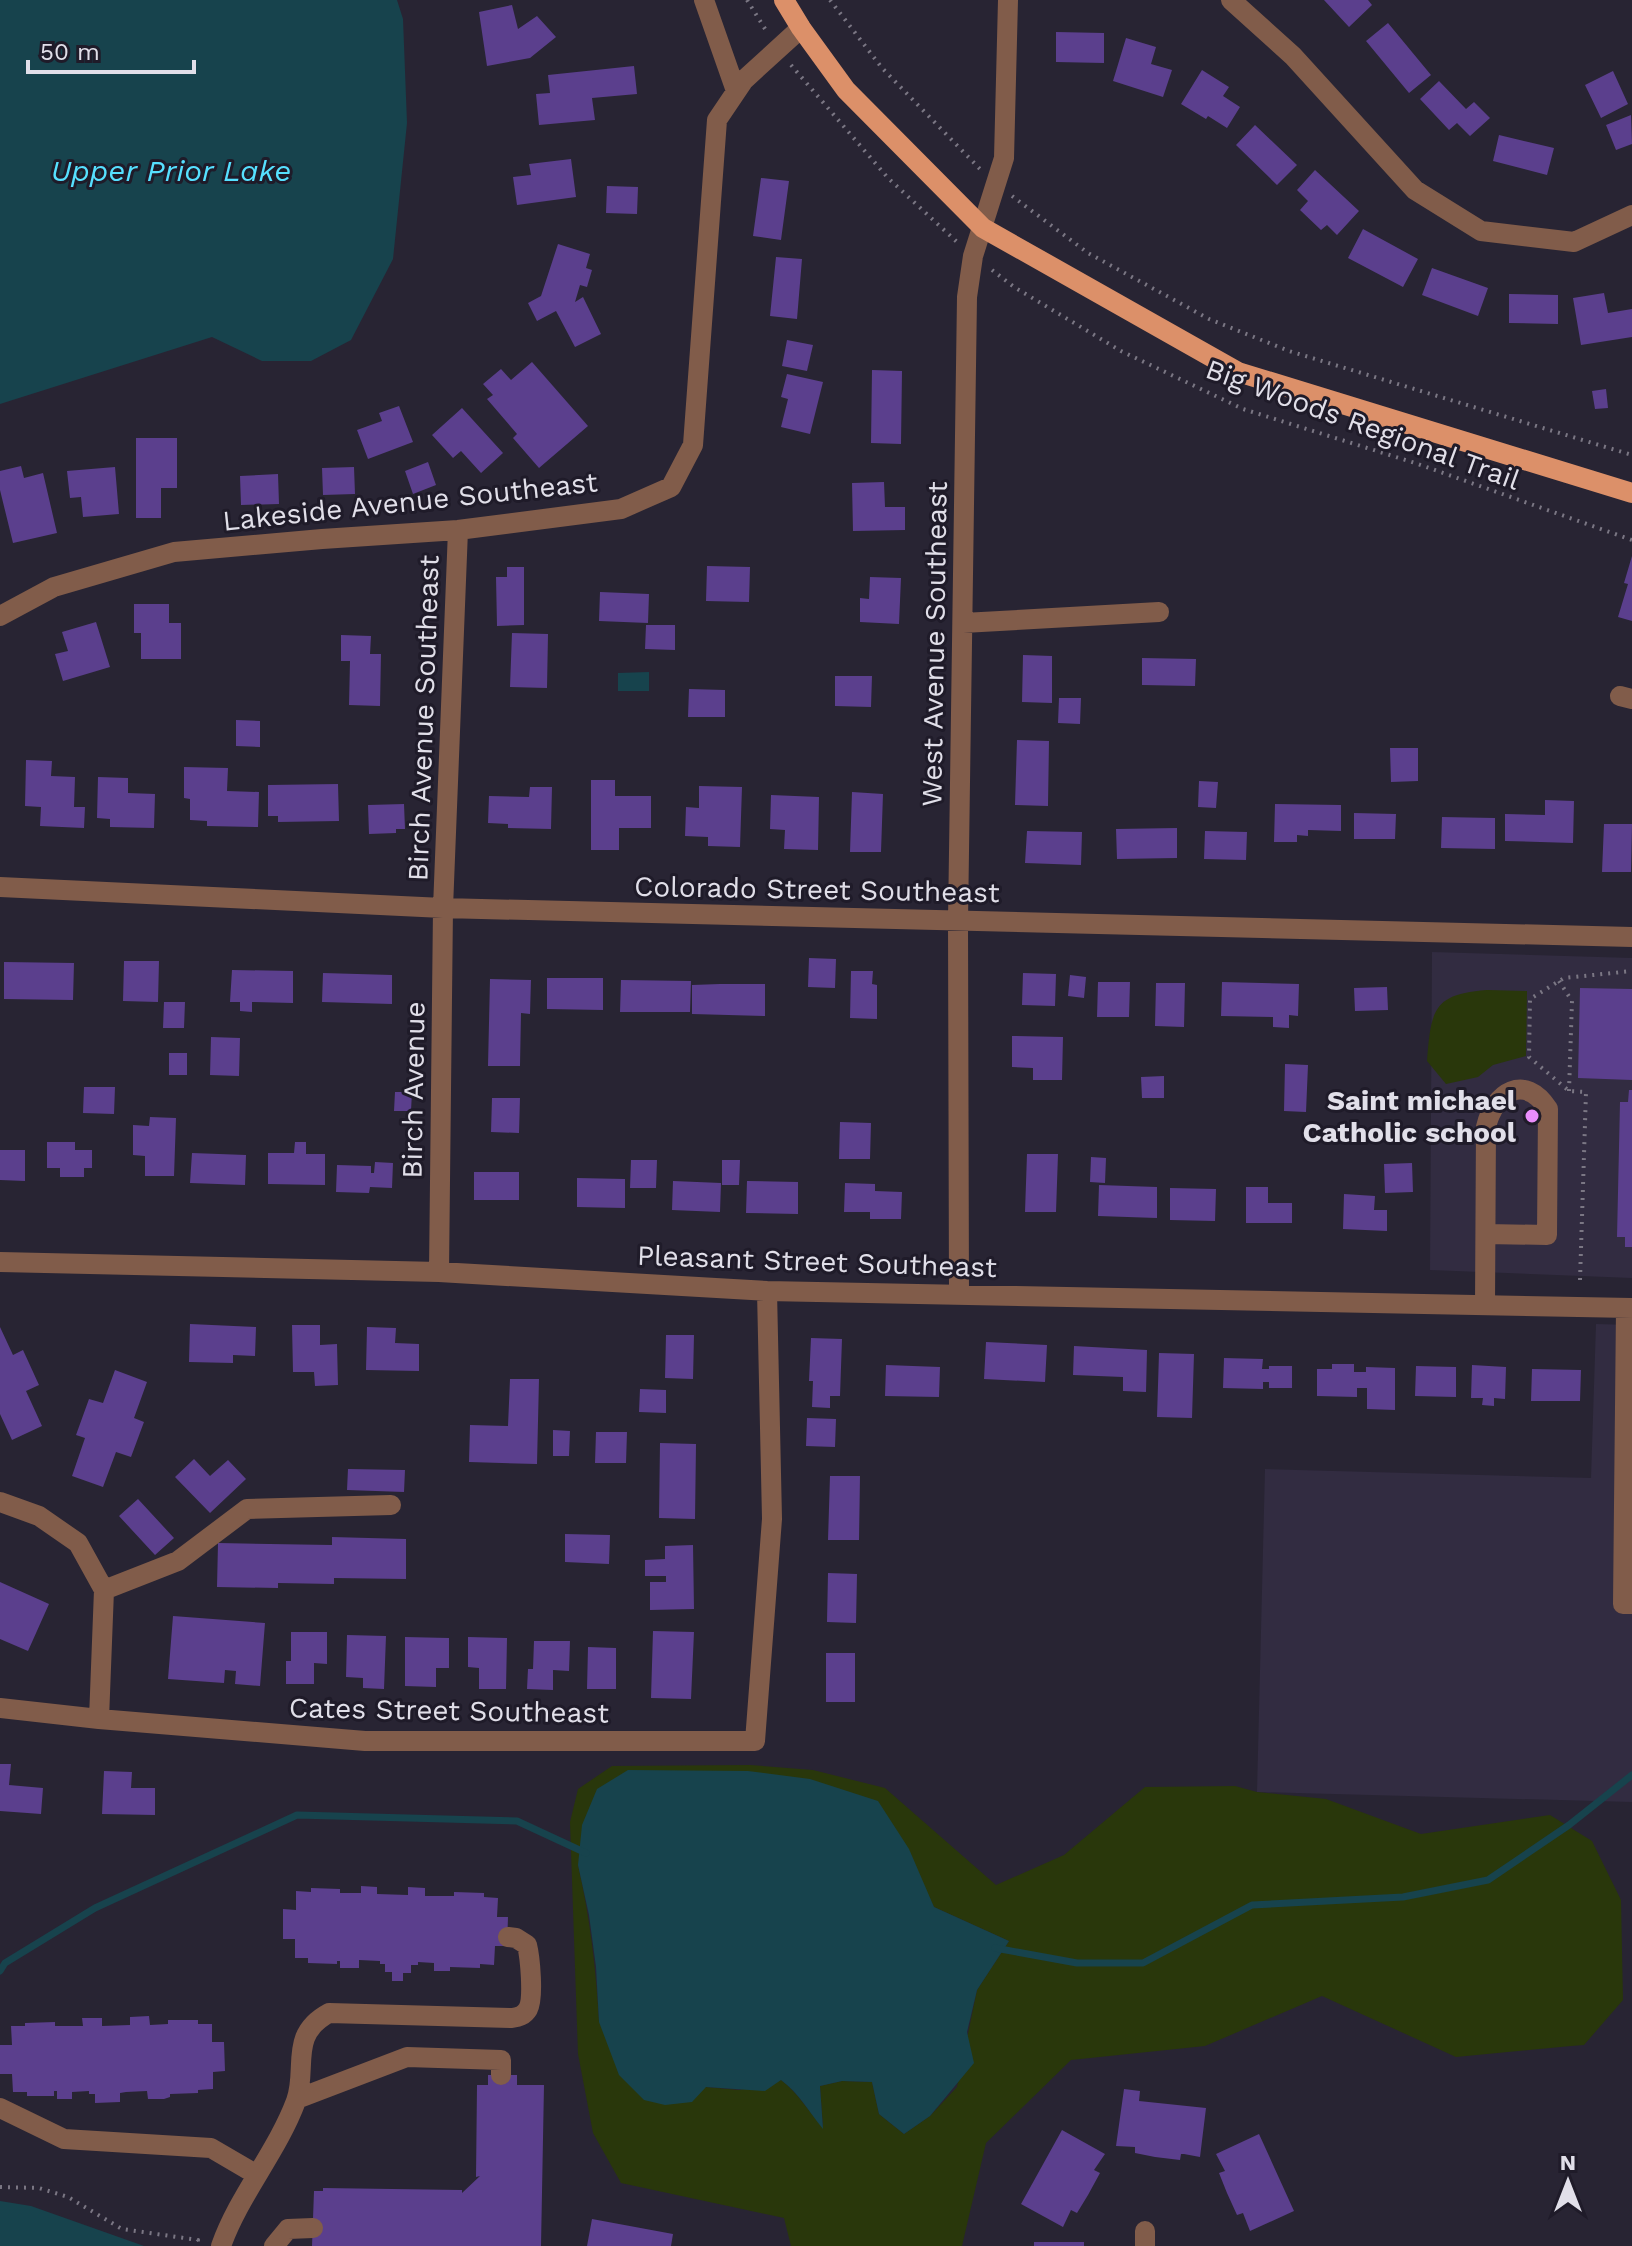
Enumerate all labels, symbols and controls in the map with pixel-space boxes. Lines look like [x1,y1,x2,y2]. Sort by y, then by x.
scale bar [28,24,194,74]
text: 50 m [40,38,100,66]
water label: Upper Prior Lake [51,153,291,188]
street label: Big Woods Regional Trail [1201,352,1525,497]
street label: Lakeside Avenue Southeast [221,465,599,538]
street label: West Avenue Southeast [915,481,954,807]
street label: Birch Avenue Southeast [401,554,446,882]
street label: Colorado Street Southeast [634,870,1000,909]
street label: Birch Avenue [395,1001,432,1179]
place label: Saint michael Catholic school [1303,1084,1517,1149]
marker: Saint michael Catholic school [1523,1107,1541,1125]
street label: Pleasant Street Southeast [636,1239,998,1284]
street label: Cates Street Southeast [289,1691,610,1730]
north arrow [1528,2142,1608,2222]
text: N [1560,2150,1576,2175]

